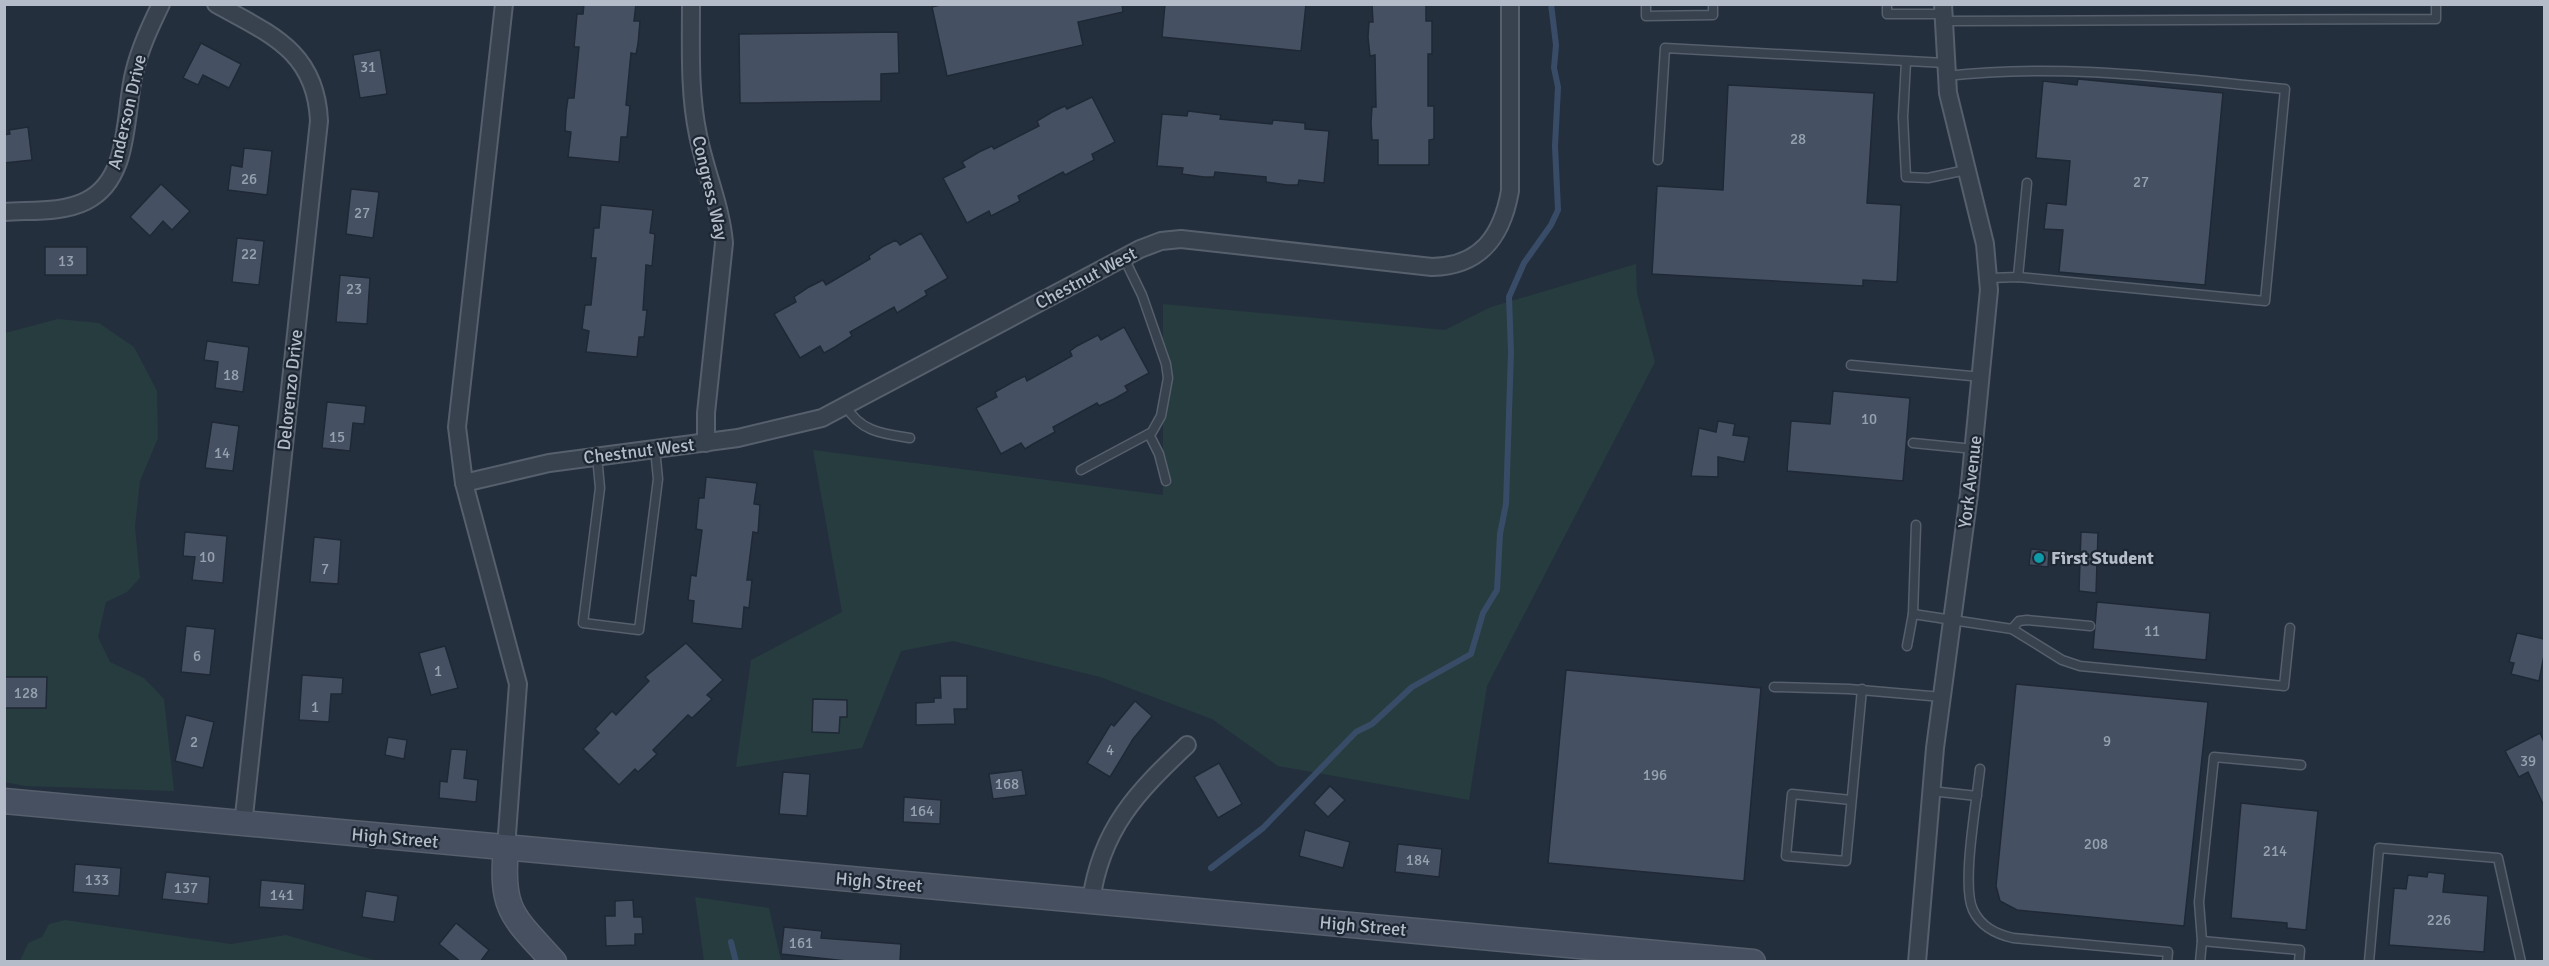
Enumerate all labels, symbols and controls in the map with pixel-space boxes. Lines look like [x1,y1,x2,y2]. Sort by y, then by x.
street label: Anderson Drive [103,52,151,172]
house number: 31 [360,58,376,76]
house number: 28 [1790,130,1806,148]
street label: Congress Way [687,134,733,243]
house number: 26 [241,170,257,188]
house number: 27 [2133,173,2149,191]
house number: 27 [354,204,370,222]
street label: Chestnut West [1032,242,1140,314]
house number: 22 [241,245,257,263]
house number: 13 [58,252,74,270]
house number: 23 [346,280,362,298]
street label: Delorenzo Drive [273,328,307,452]
house number: 18 [223,366,239,384]
house number: 10 [1861,410,1877,428]
house number: 15 [329,428,345,446]
street label: Chestnut West [582,433,696,469]
street label: York Avenue [1953,434,1987,530]
house number: 14 [214,444,230,462]
place label: First Student [2051,547,2154,569]
house number: 10 [199,548,215,566]
marker: First Student [2032,551,2046,565]
house number: 7 [321,560,329,578]
house number: 11 [2144,622,2160,640]
house number: 6 [193,647,201,665]
house number: 1 [434,662,442,680]
house number: 128 [14,684,38,702]
house number: 1 [311,698,319,716]
house number: 9 [2103,732,2111,750]
house number: 2 [190,733,198,751]
house number: 4 [1106,741,1114,759]
house number: 39 [2520,752,2536,770]
house number: 196 [1643,766,1667,784]
house number: 168 [995,775,1019,793]
house number: 164 [910,802,934,820]
street label: High Street [351,823,439,853]
house number: 208 [2084,835,2108,853]
house number: 214 [2263,842,2287,860]
house number: 184 [1406,851,1430,869]
street label: High Street [835,867,923,897]
house number: 133 [85,871,109,889]
house number: 137 [174,879,198,897]
house number: 141 [270,886,294,904]
street label: High Street [1319,911,1407,941]
house number: 226 [2427,911,2451,929]
house number: 161 [789,934,813,952]

